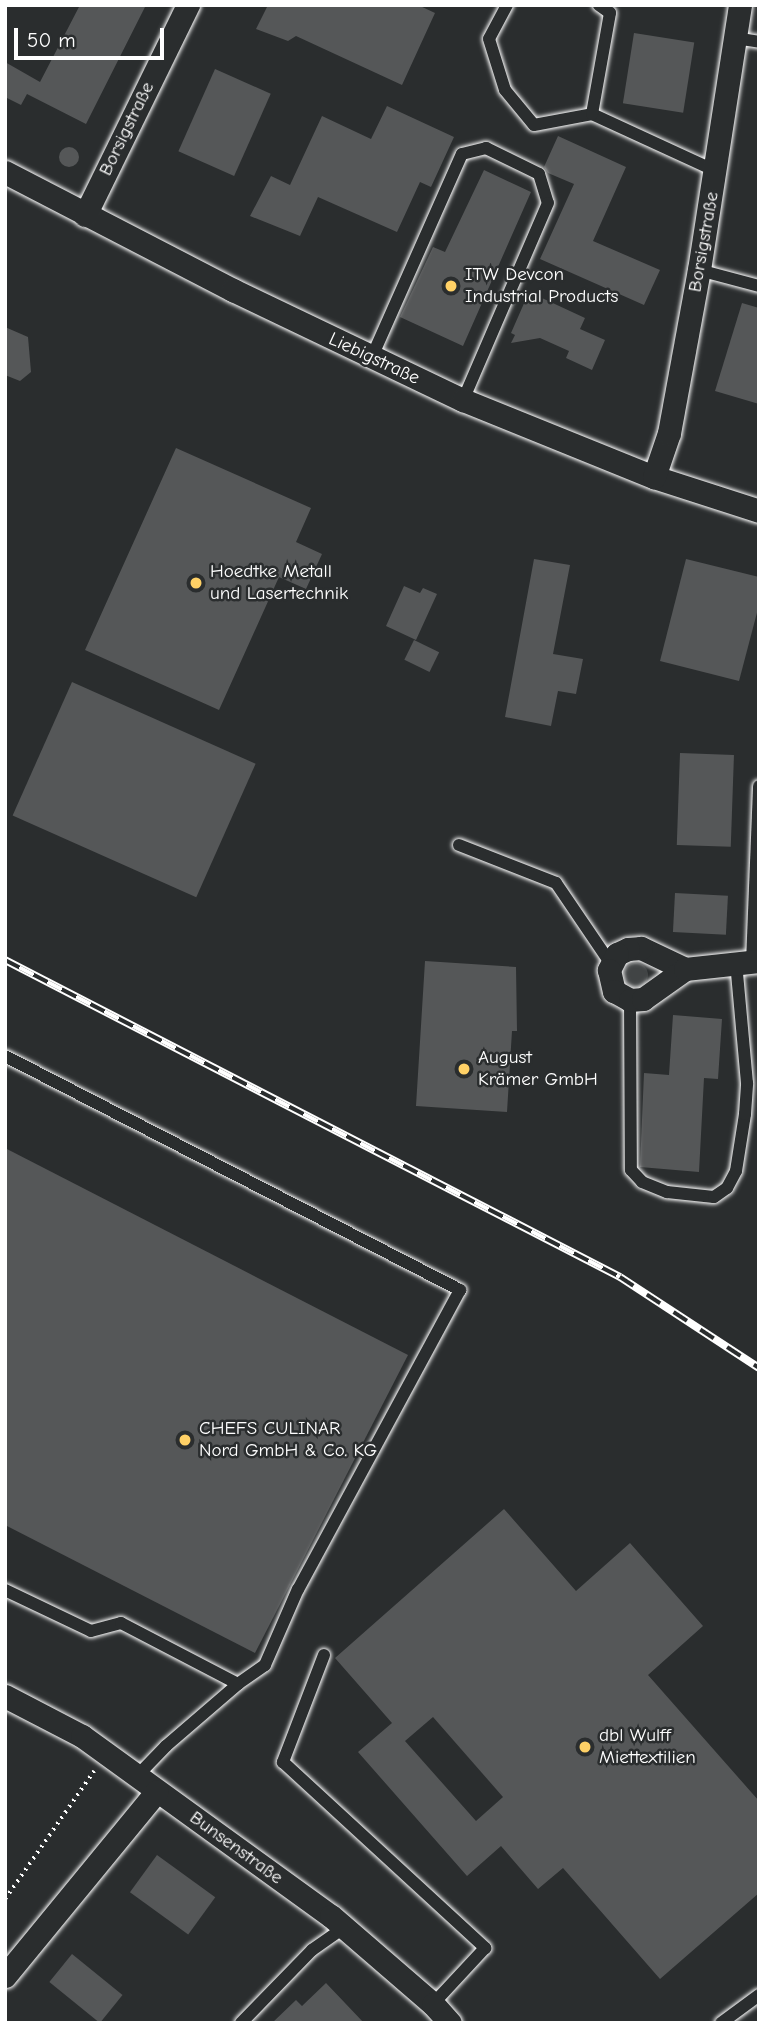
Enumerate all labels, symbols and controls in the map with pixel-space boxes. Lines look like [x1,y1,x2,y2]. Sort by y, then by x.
scale bar [18,14,168,58]
text: 50 m [27,28,76,52]
street label: Borsigstraße [95,78,159,180]
street label: Borsigstraße [684,190,724,294]
place label: ITW Devcon Industrial Products [465,264,618,308]
marker: ITW Devcon Industrial Products [443,278,459,294]
street label: Liebigstraße [325,328,423,390]
place label: Hoedtke Metall und Lasertechnik [210,561,348,605]
marker: Hoedtke Metall und Lasertechnik [188,575,204,591]
place label: August Krämer GmbH [478,1047,598,1091]
marker: August Krämer GmbH [456,1061,472,1077]
place label: CHEFS CULINAR Nord GmbH & Co. KG [199,1418,377,1462]
marker: CHEFS CULINAR Nord GmbH & Co. KG [177,1432,193,1448]
place label: dbl Wulff Miettextilien [599,1725,696,1769]
marker: dbl Wulff Miettextilien [577,1739,593,1755]
street label: Bunsenstraße [185,1807,287,1889]

